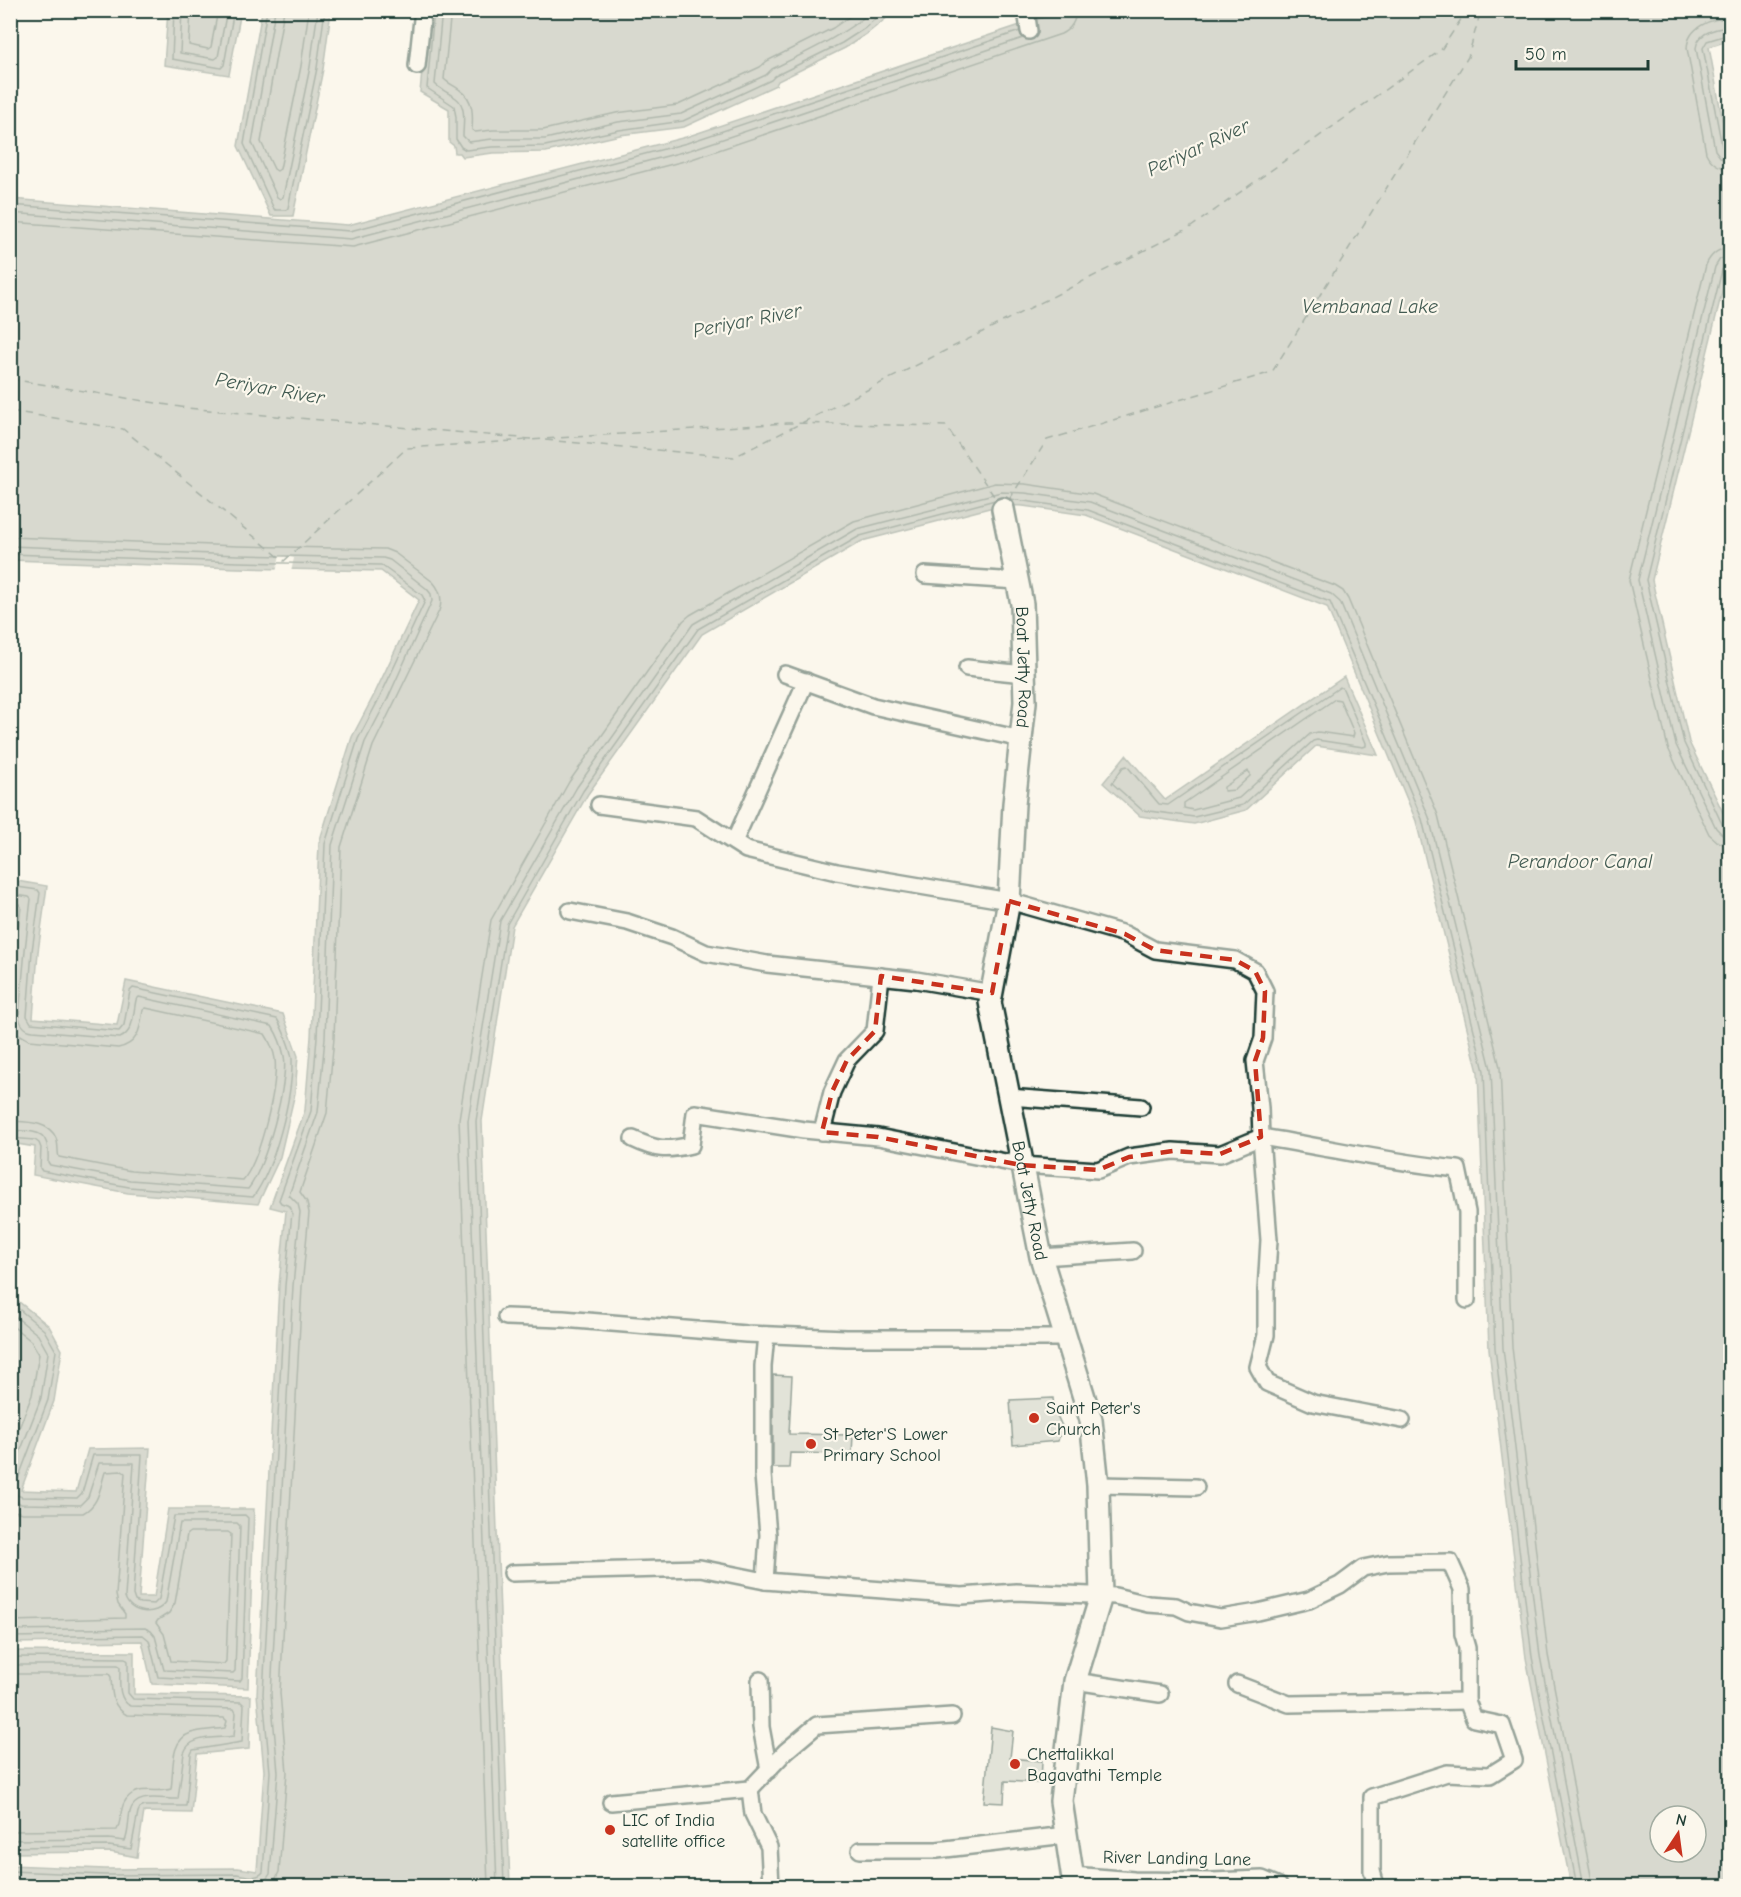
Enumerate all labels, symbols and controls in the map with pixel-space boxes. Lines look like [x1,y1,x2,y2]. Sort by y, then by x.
scale bar [1516,33,1648,71]
text: 50 m [1525,44,1567,65]
water label: Periyar River [1143,113,1254,181]
water label: Vembanad Lake [1302,295,1438,318]
water label: Periyar River [691,298,804,342]
water label: Periyar River [214,368,327,410]
street label: Boat Jetty Road [1011,606,1035,729]
water label: Perandoor Canal [1508,850,1653,873]
street label: Boat Jetty Road [1007,1139,1051,1262]
place label: Saint Peter's Church [1046,1398,1141,1440]
marker: Saint Peter's Church [1027,1411,1041,1425]
place label: St Peter'S Lower Primary School [823,1424,948,1466]
marker: St Peter'S Lower Primary School [804,1437,818,1451]
place label: Chettalikkal Bagavathi Temple [1027,1744,1162,1786]
marker: Chettalikkal Bagavathi Temple [1008,1757,1022,1771]
north arrow [1648,1804,1708,1864]
place label: LIC of India satellite office [622,1810,725,1852]
text: N [1674,1810,1688,1830]
marker: LIC of India satellite office [603,1823,617,1837]
street label: River Landing Lane [1103,1847,1251,1870]

